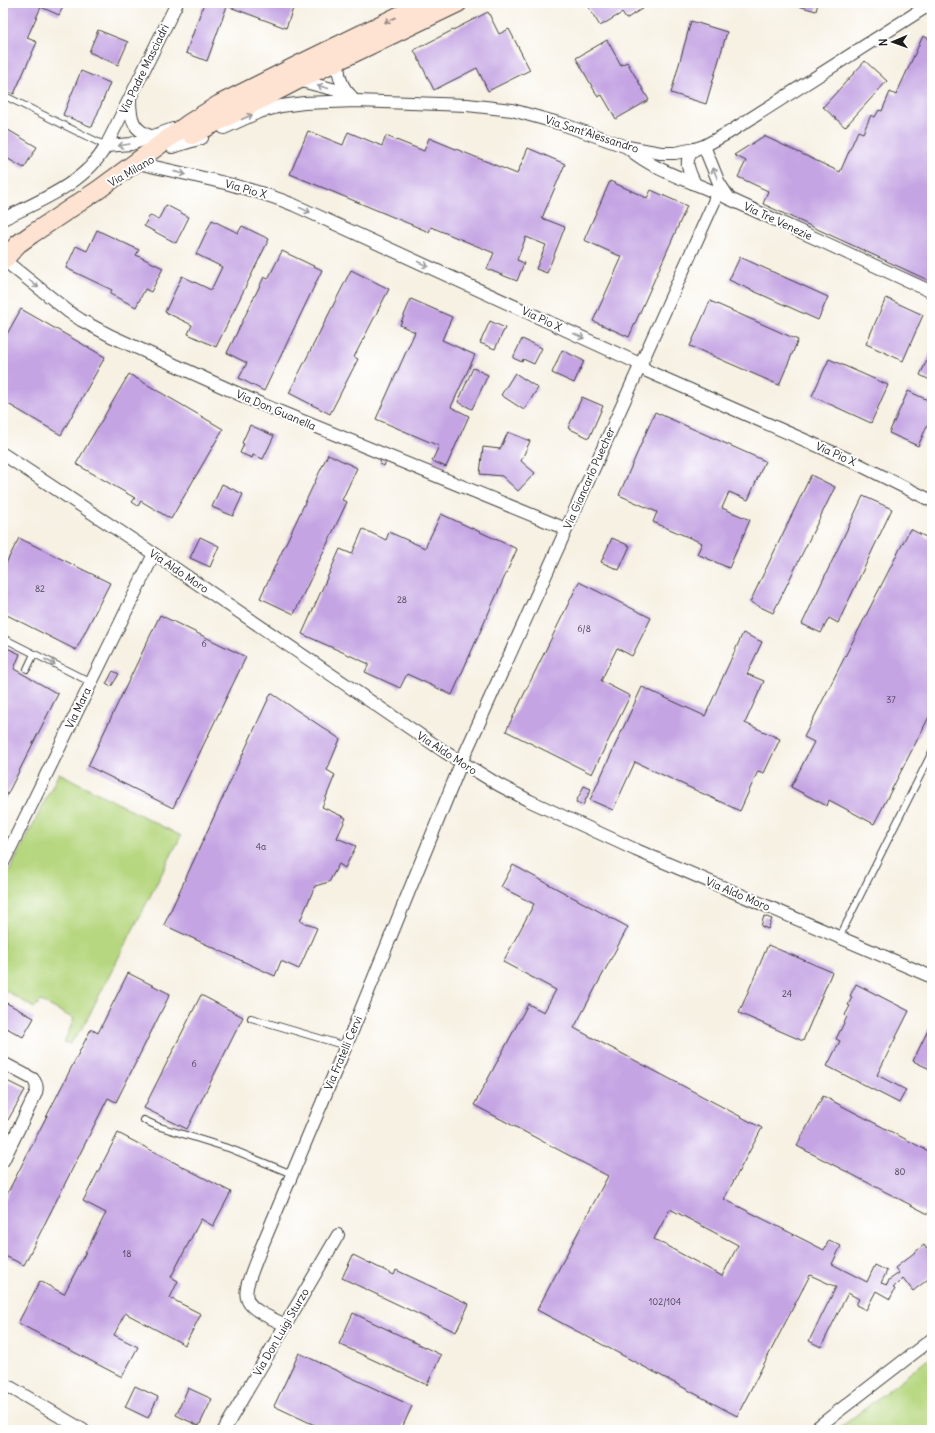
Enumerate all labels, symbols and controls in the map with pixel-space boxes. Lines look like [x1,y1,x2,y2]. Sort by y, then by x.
one-way arrow [384,17,396,24]
street label: Via Padre Masciadri [116,22,172,116]
north arrow [873,22,913,62]
text: N [876,38,890,46]
one-way arrow [317,83,330,90]
street label: Via Sant'Alessandro [543,112,641,156]
one-way arrow [240,113,252,121]
one-way arrow [118,141,131,149]
street label: Via Milano [105,152,157,190]
one-way arrow [711,167,719,179]
one-way arrow [174,169,187,177]
street label: Via Pio X [223,176,269,202]
street label: Via Tre Venezie [741,199,815,243]
one-way arrow [298,207,310,214]
one-way arrow [416,261,428,268]
one-way arrow [29,280,40,288]
street label: Via Pio X [520,304,565,334]
one-way arrow [573,333,585,340]
street label: Via Don Guanella [234,387,318,433]
street label: Via Giancarlo Puecher [560,424,618,531]
street label: Via Pio X [814,439,859,469]
street label: Via Aldo Moro [147,546,211,596]
house number: 82 [35,583,45,594]
house number: 28 [397,594,407,605]
house number: 6/8 [577,623,591,634]
house number: 6 [201,638,207,649]
one-way arrow [44,659,56,666]
street label: Via Mara [62,685,94,731]
house number: 37 [886,694,896,705]
street label: Via Aldo Moro [414,728,480,778]
house number: 4a [256,841,266,852]
street label: Via Aldo Moro [704,874,772,914]
house number: 24 [782,988,792,999]
street label: Via Fratelli Cervi [321,1014,365,1092]
house number: 6 [191,1058,197,1069]
house number: 80 [894,1166,906,1177]
house number: 18 [123,1248,131,1259]
street label: Via Don Luigi Sturzo [250,1286,312,1378]
house number: 102/104 [649,1296,681,1307]

